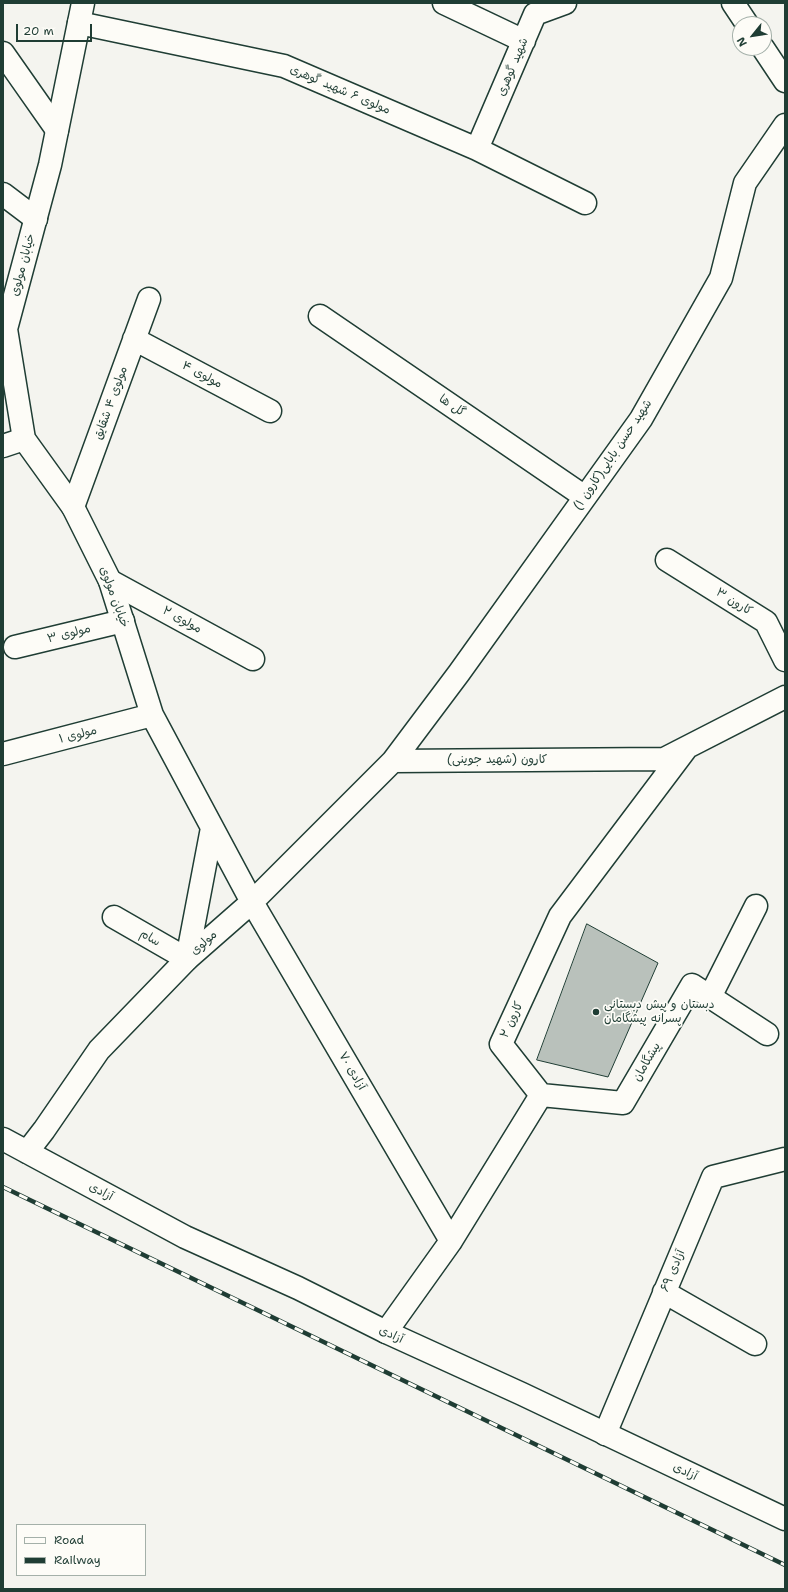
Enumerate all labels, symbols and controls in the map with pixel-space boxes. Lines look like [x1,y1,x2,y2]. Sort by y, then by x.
scale bar [18,16,94,42]
north arrow [732,16,772,56]
text: 20 m [23,23,54,39]
text: N [733,34,751,49]
street label: شهید گوهری [494,36,532,98]
street label: مولوی ۶ شهید گوهری [288,62,392,118]
street label: خیابان مولوی [8,232,38,298]
street label: مولوی ۴ [179,358,225,392]
street label: مولوی ۴ شقایق [91,364,131,442]
street label: گل ها [436,392,468,420]
street label: شهید حسن بابایی(کارون ۱) [571,397,655,513]
street label: خیابان مولوی [96,564,132,630]
street label: کارون ۳ [713,585,755,619]
street label: مولوی ۲ [160,603,204,637]
street label: مولوی ۳ [46,622,92,646]
street label: مولوی ۱ [57,723,99,747]
street label: کارون (شهید جوینی) [447,753,547,767]
street label: سام [137,926,163,950]
street label: مولوی [188,928,220,958]
place label: دبستان و پیش دبستانی پسرانه پیشگامان [604,998,715,1026]
street label: کارون ۲ [497,1000,527,1040]
marker: دبستان و پیش دبستانی پسرانه پیشگامان [591,1007,601,1017]
street label: پیشگامان [630,1040,664,1084]
street label: آزادی ۷۰ [335,1049,369,1093]
street label: آزادی [86,1180,116,1204]
street label: آزادی ۶۹ [658,1248,688,1294]
street label: آزادی [376,1323,406,1347]
street label: آزادی [670,1460,700,1484]
legend [16,1524,146,1576]
text: Road [54,1532,84,1548]
text: Railway [54,1552,101,1568]

